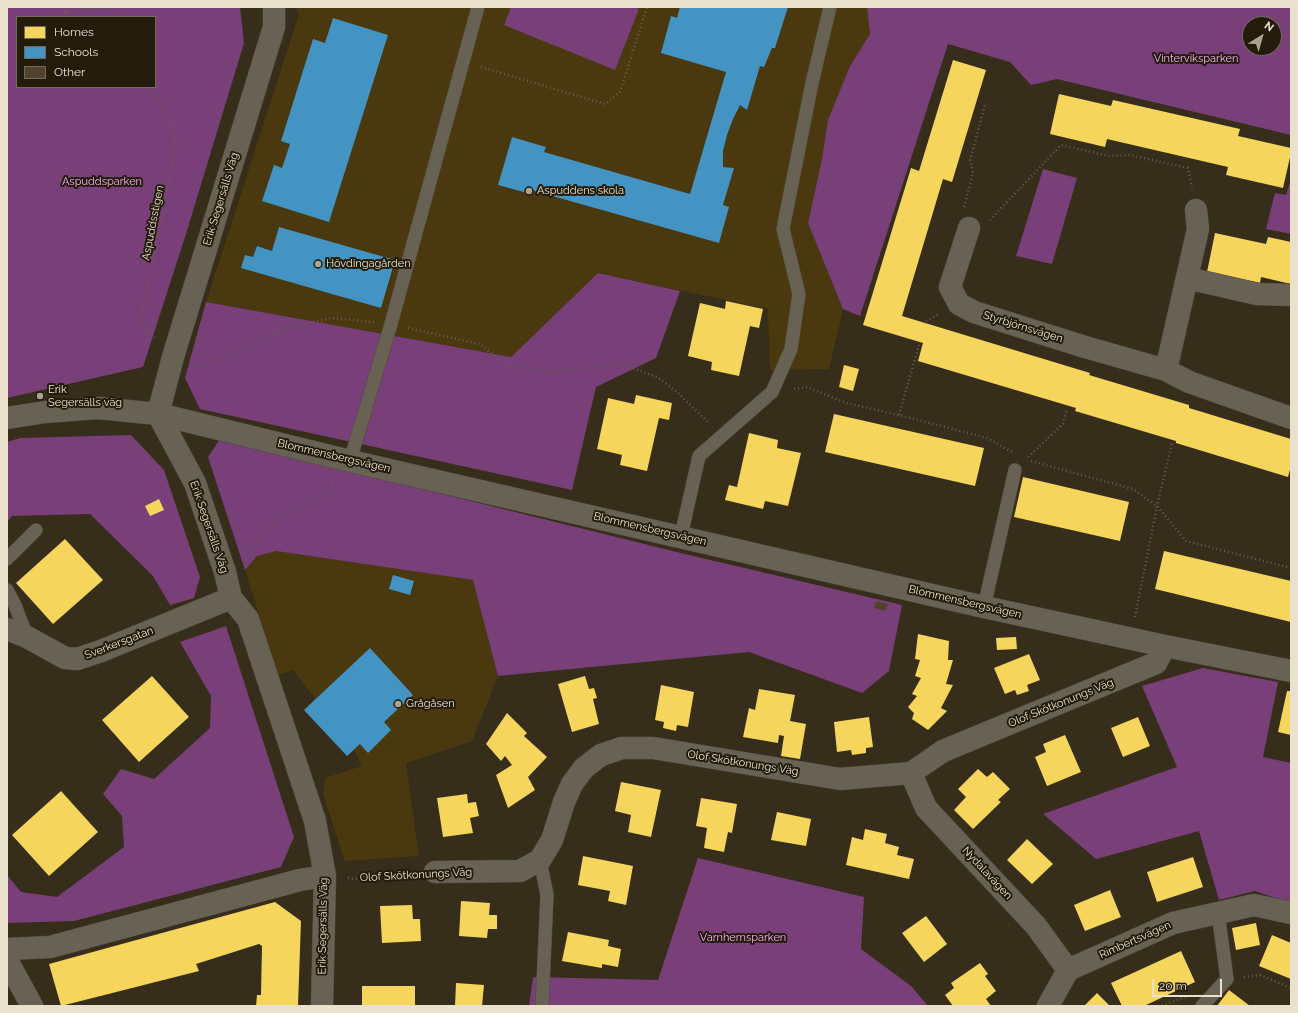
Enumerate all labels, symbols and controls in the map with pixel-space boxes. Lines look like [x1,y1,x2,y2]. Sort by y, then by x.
legend [16,16,156,88]
north arrow [1242,16,1282,56]
text: N [1262,19,1276,35]
text: Homes [54,25,94,39]
text: Schools [54,45,98,59]
park label: Vinterviksparken [1154,52,1238,66]
text: Other [54,65,85,79]
street label: Erik Segersälls Väg [201,151,241,247]
park label: Aspuddsparken [62,175,142,189]
street label: Aspuddsstigen [139,184,167,262]
place label: Aspuddens skola [537,184,624,198]
marker: Aspuddens skola [524,186,534,196]
place label: Hövdingagården [326,257,411,271]
marker: Hövdingagården [313,259,323,269]
street label: Styrbjörnsvägen [982,309,1064,345]
place label: Erik Segersälls väg [48,383,122,409]
marker: Erik Segersälls väg [35,391,45,401]
street label: Blommensbergsvägen [276,437,392,475]
street label: Erik Segersälls Väg [187,479,231,575]
street label: Blommensbergsvägen [592,510,708,548]
street label: Blommensbergsvägen [907,583,1023,621]
street label: Sverkersgatan [83,624,155,662]
street label: Olof Skötkonungs Väg [1006,676,1116,730]
place label: Grågåsen [406,697,455,711]
marker: Grågåsen [393,699,403,709]
street label: Olof Skötkonungs Väg [686,748,800,778]
street label: Nydalavägen [959,844,1015,902]
street label: Olof Skötkonungs Väg [359,865,473,885]
street label: Erik Segersälls Väg [316,877,330,975]
street label: Rimbertsvägen [1097,918,1173,962]
park label: Varnhemsparken [700,931,786,945]
scale bar [1154,971,1224,997]
text: 20 m [1159,979,1187,993]

